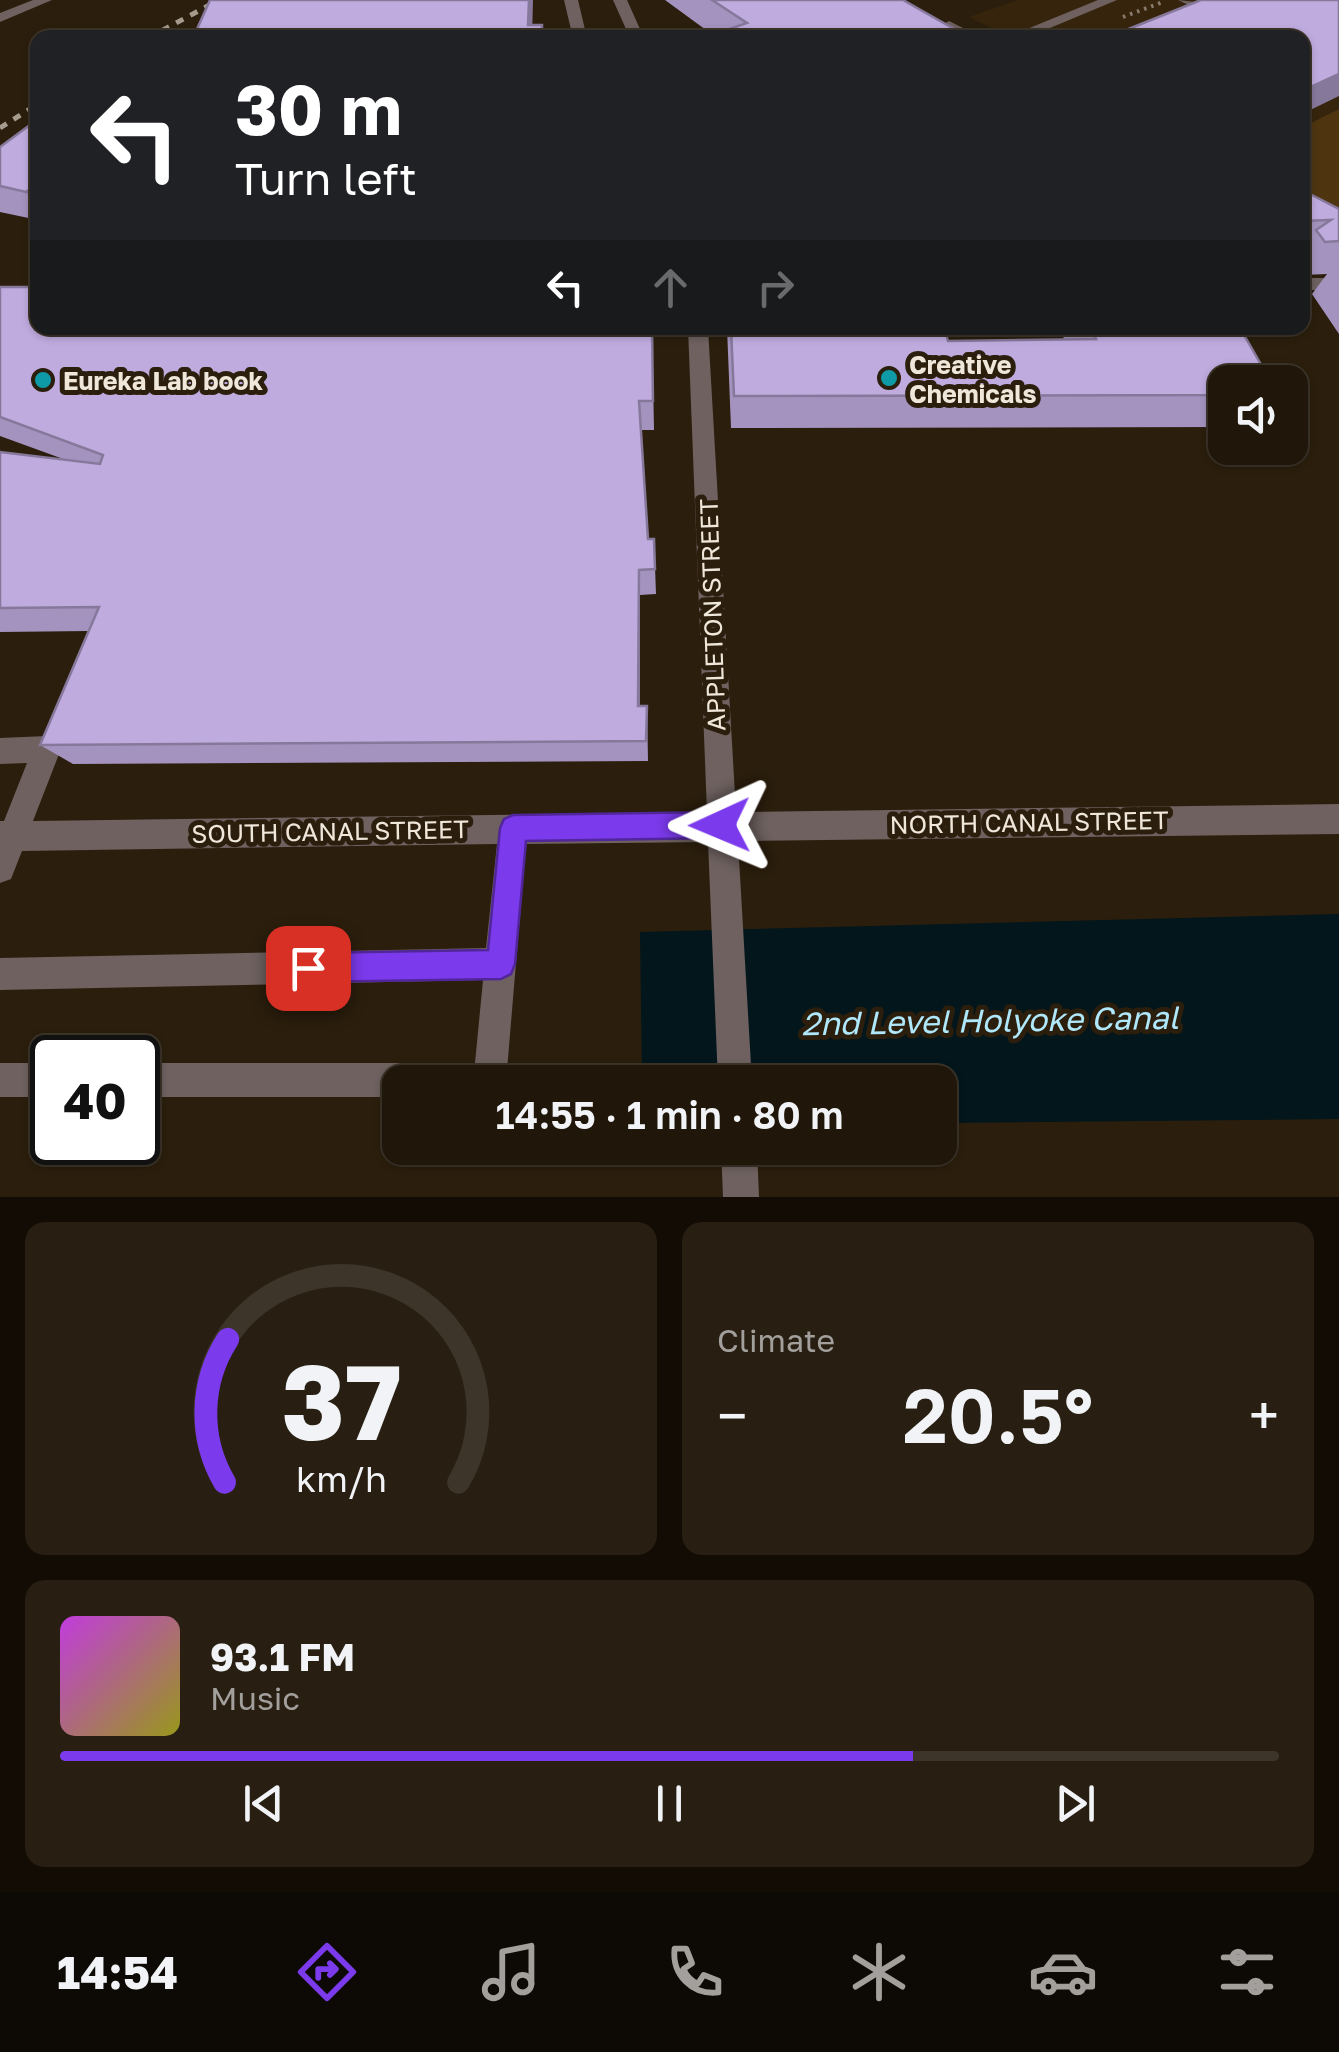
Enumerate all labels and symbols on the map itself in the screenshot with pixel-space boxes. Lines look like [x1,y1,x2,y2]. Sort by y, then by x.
place label: Creative Chemicals [909,349,1037,409]
place label: Eureka Lab book [63,365,264,396]
marker: Creative Chemicals [878,367,900,389]
marker: Eureka Lab book [32,369,54,391]
street label: APPLETON STREET [692,498,732,732]
position arrow [668,773,772,877]
street label: NORTH CANAL STREET [889,804,1169,840]
street label: SOUTH CANAL STREET [191,813,469,849]
pin [266,926,351,1011]
water label: 2nd Level Holyoke Canal [801,998,1181,1042]
speed limit sign: 40 [30,1035,160,1165]

